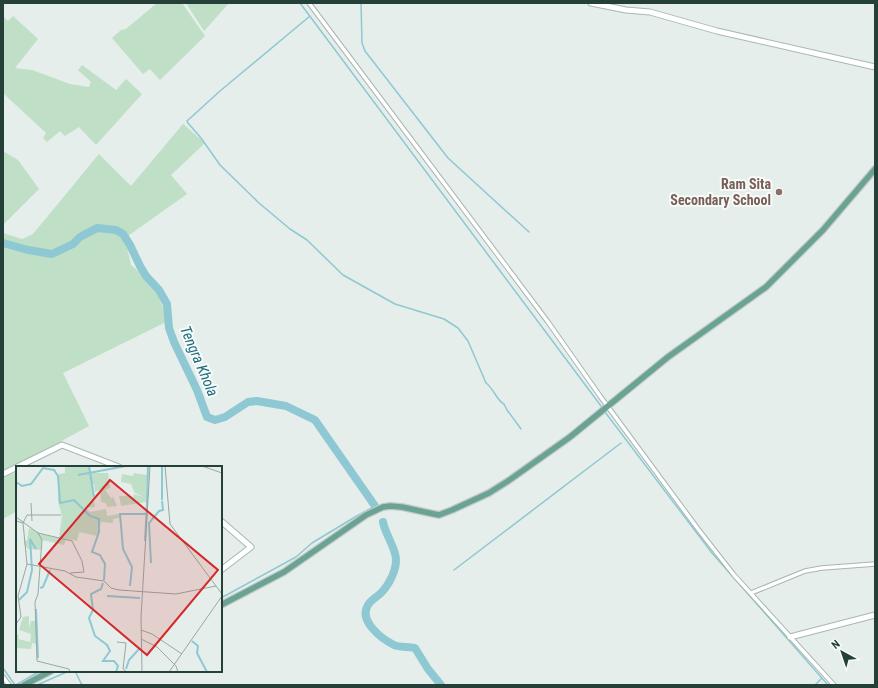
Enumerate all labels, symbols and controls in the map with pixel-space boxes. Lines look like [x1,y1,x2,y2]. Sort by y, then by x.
place label: Ram Sita Secondary School [670,176,771,208]
marker: Ram Sita Secondary School [774,187,784,197]
water label: Tengra Khola [176,323,222,399]
inset map [16,466,222,672]
north arrow [822,632,862,672]
text: N [829,637,843,652]

